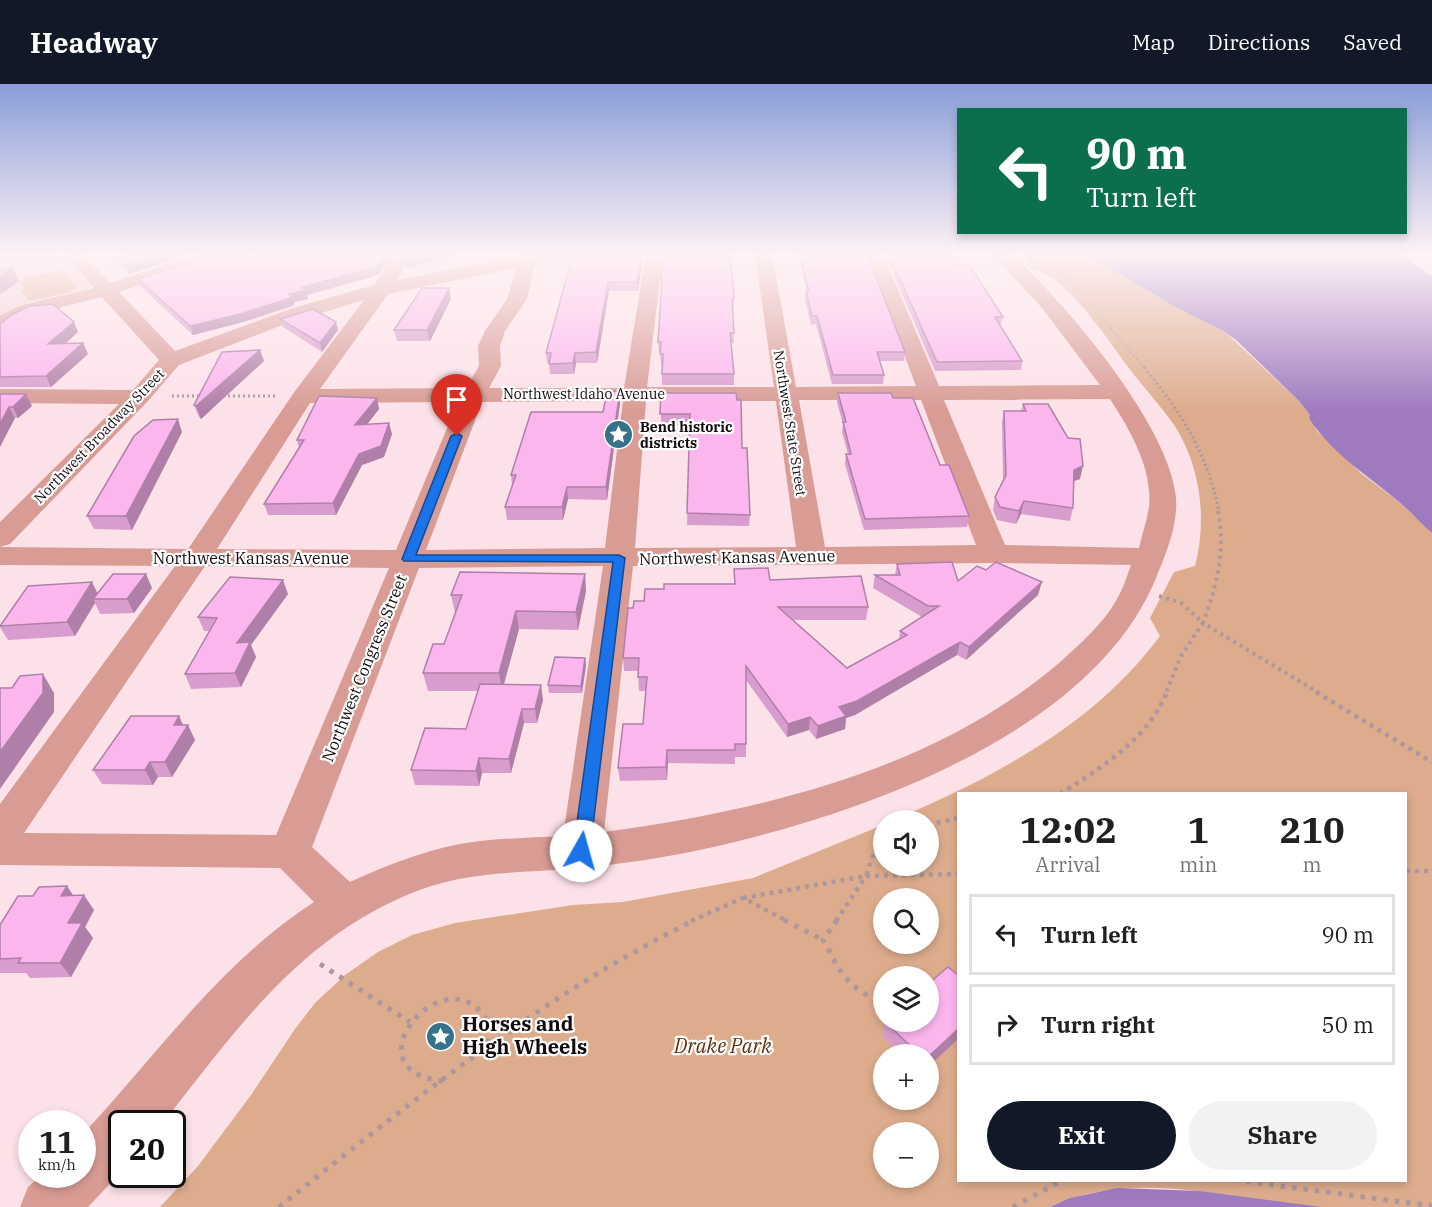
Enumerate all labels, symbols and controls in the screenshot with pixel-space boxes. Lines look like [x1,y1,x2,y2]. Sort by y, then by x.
text: Headway [30,24,158,61]
text: Map [1132,28,1175,56]
text: Directions [1208,28,1310,56]
text: Saved [1343,28,1402,56]
text: 90 m [1086,126,1187,181]
icon: left [987,132,1065,210]
text: Turn left [1086,179,1197,214]
street label: Northwest State Street [770,349,810,497]
street label: Northwest Broadway Street [30,365,168,507]
pin [431,374,482,436]
icon: arrive [440,383,473,416]
street label: Northwest Idaho Avenue [503,385,665,403]
place label: Bend historic districts [640,418,733,452]
place icon: Bend historic districts [603,419,635,451]
street label: Northwest Kansas Avenue [639,545,835,569]
street label: Northwest Kansas Avenue [153,548,349,568]
street label: Northwest Congress Street [317,571,411,765]
text: 12:02 [1019,806,1117,853]
text: 1 [1187,806,1209,853]
text: 210 [1280,806,1345,853]
map controls [873,810,939,1188]
button: sound [873,810,939,876]
position arrow [549,819,613,883]
text: Arrival [1036,851,1101,878]
text: min [1179,851,1217,878]
text: m [1303,851,1322,878]
button: search [873,888,939,954]
icon: left [990,918,1023,951]
text: Turn left [1041,920,1137,949]
text: 90 m [1322,920,1374,949]
button: layers [873,966,939,1032]
icon: right [990,1008,1023,1041]
place label: Horses and High Wheels [462,1010,587,1060]
text: Turn right [1041,1010,1155,1039]
text: 50 m [1322,1010,1374,1039]
place icon: Horses and High Wheels [425,1020,457,1052]
park label: Drake Park [673,1032,772,1059]
button: + [873,1044,939,1110]
button: Exit [987,1101,1176,1170]
button: Share [1188,1101,1377,1170]
speed limit sign: 20 [108,1110,186,1188]
text: 11 [39,1122,75,1161]
button: − [873,1122,939,1188]
text: km/h [38,1155,76,1174]

